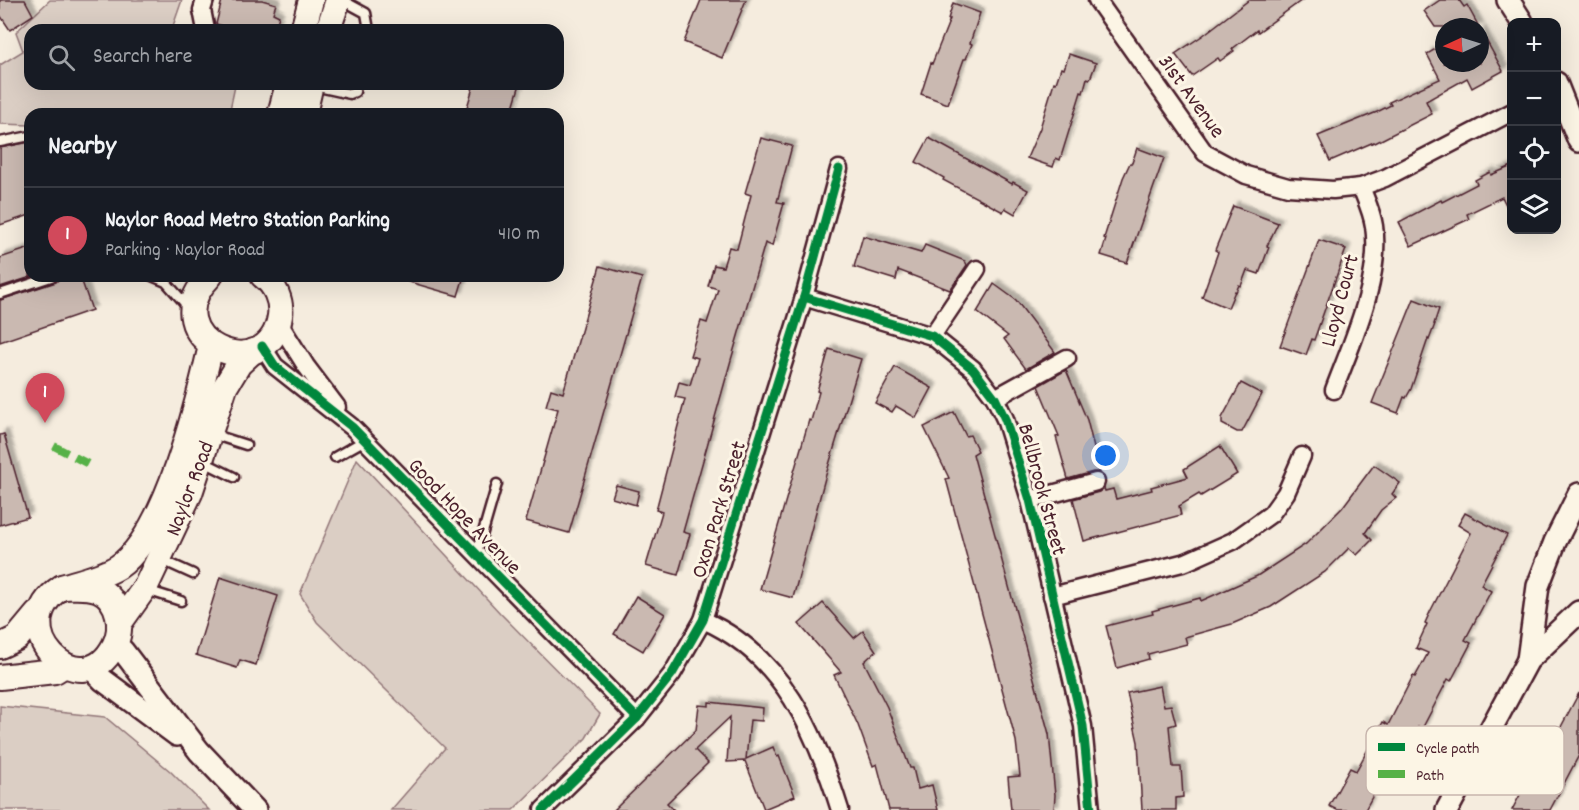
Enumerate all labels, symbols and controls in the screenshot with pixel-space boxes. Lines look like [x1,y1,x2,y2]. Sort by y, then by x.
north arrow [1435,18,1489,72]
map controls [1507,18,1561,234]
button: + [1507,18,1561,72]
search box [24,24,564,90]
icon: search [45,41,78,74]
text: Search here [93,42,192,73]
street label: 31st Avenue [1149,49,1231,145]
button: − [1507,72,1561,126]
button: locate [1507,126,1561,180]
text: Nearby [48,129,116,166]
button: layers [1507,180,1561,234]
text: Naylor Road Metro Station Parking [105,206,390,237]
text: 1 [65,221,70,249]
text: 410 m [498,221,540,249]
text: Parking · Naylor Road [105,237,265,265]
street label: Lloyd Court [1314,251,1369,351]
pin: 1 [26,374,64,423]
street label: Bellbrook Street [1008,421,1073,559]
street label: Naylor Road [159,437,224,541]
street label: Oxon Park Street [685,438,756,582]
your location [1091,441,1120,470]
street label: Good Hope Avenue [399,452,527,583]
legend [1366,726,1564,795]
text: Cycle path [1416,738,1479,761]
text: Path [1416,765,1444,788]

